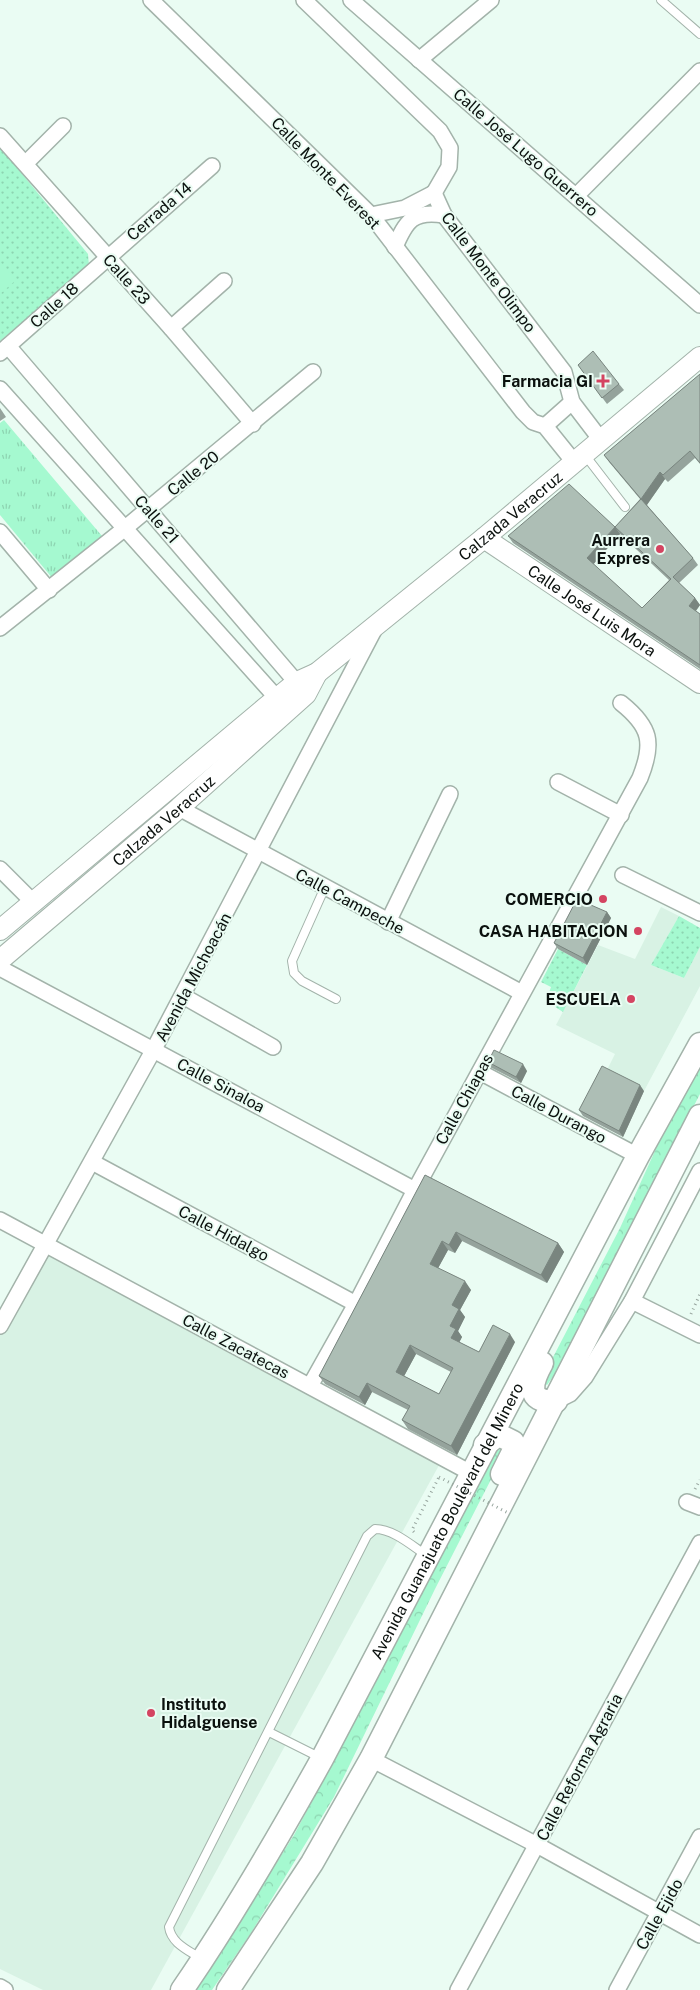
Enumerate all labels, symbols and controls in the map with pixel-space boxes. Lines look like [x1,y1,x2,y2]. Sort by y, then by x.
street label: Calle José Lugo Guerrero [449,84,602,220]
street label: Calle Monte Everest [267,113,384,233]
street label: Cerrada 14 [123,178,196,245]
street label: Calle Monte Olimpo [437,209,540,336]
street label: Calle 23 [99,250,154,308]
street label: Calle 18 [26,279,82,332]
place label: Farmacia GI [502,372,593,391]
marker: Farmacia GI [597,375,609,387]
street label: Calle 20 [164,447,223,500]
street label: Calzada Veracruz [455,467,566,565]
street label: Calle 21 [131,491,183,547]
place label: Aurrera Expres [591,531,650,568]
marker: Aurrera Expres [654,543,666,555]
street label: Calle José Luis Mora [524,561,659,661]
street label: Calzada Veracruz [109,771,219,870]
street label: Calle Campeche [292,865,408,938]
place label: COMERCIO [505,890,593,909]
marker: COMERCIO [597,893,609,905]
street label: Avenida Michoacán [151,910,235,1045]
place label: CASA HABITACION [479,922,628,941]
marker: CASA HABITACION [632,925,644,937]
place label: ESCUELA [545,990,621,1009]
marker: ESCUELA [625,993,637,1005]
street label: Calle Chiapas [432,1050,497,1148]
street label: Calle Sinaloa [174,1054,268,1117]
street label: Calle Durango [508,1081,610,1147]
street label: Calle Hidalgo [175,1202,272,1265]
street label: Calle Zacatecas [179,1310,292,1383]
street label: Avenida Guanajuato Boulevard del Minero [367,1380,527,1663]
street label: Calle Reforma Agraria [533,1690,626,1844]
place label: Instituto Hidalguense [161,1695,258,1732]
marker: Instituto Hidalguense [145,1707,157,1719]
street label: Calle Ejido [632,1875,687,1953]

